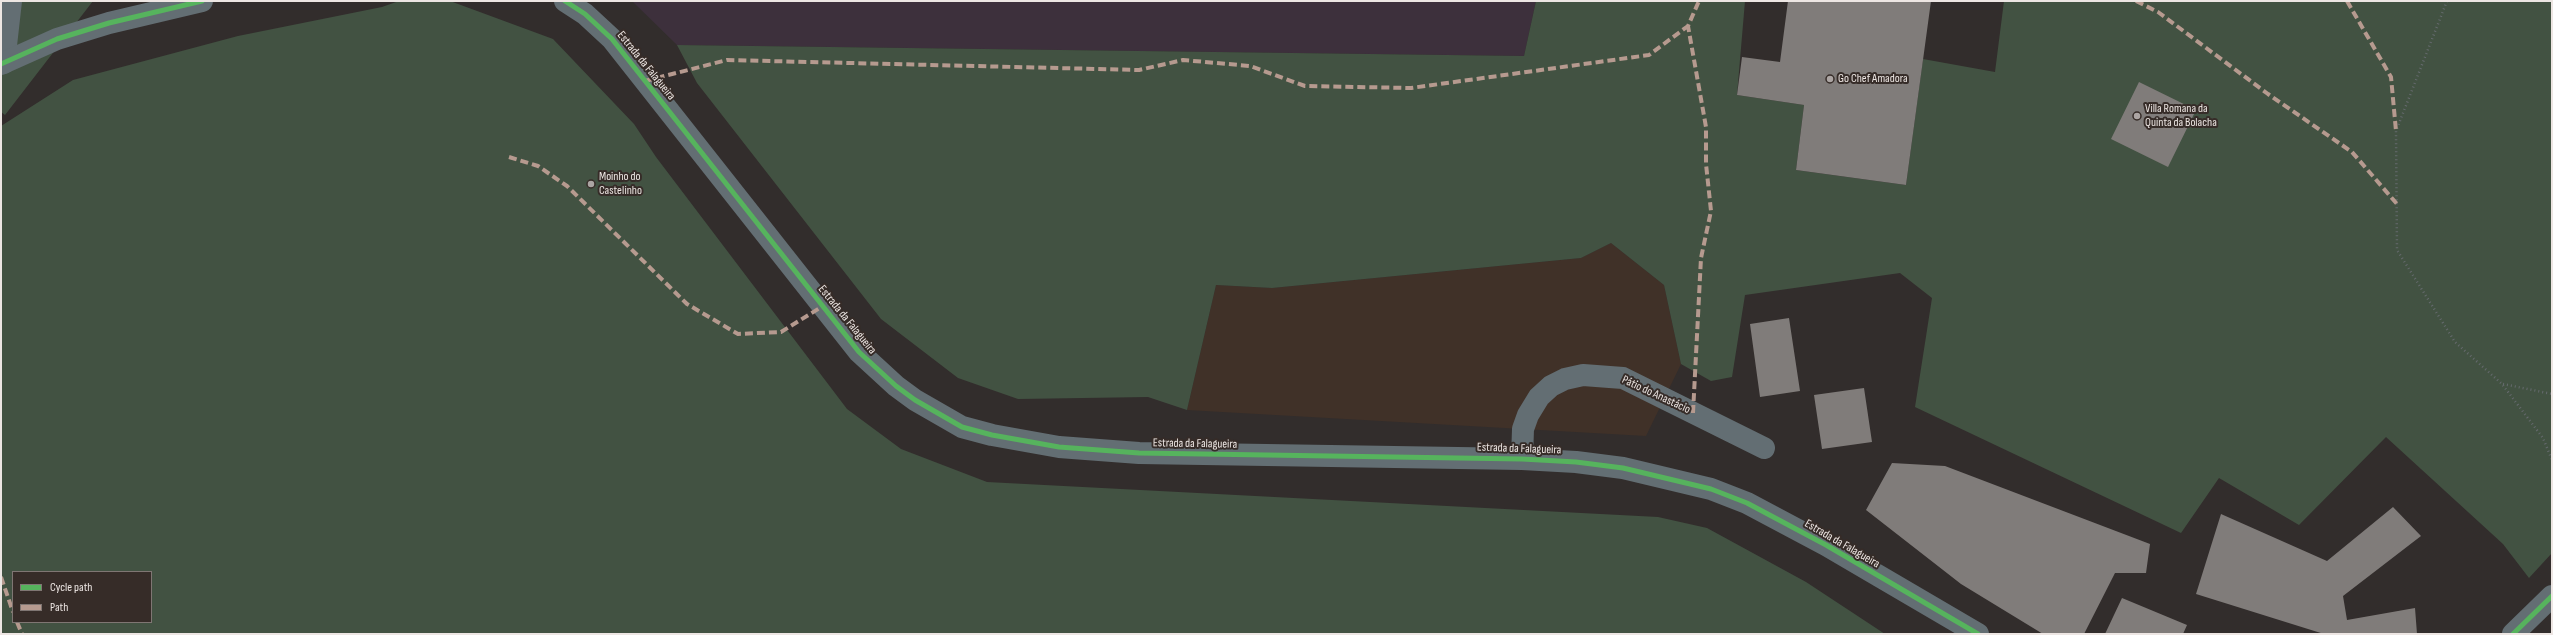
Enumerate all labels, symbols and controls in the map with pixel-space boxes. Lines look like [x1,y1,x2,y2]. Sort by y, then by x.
street label: Estrada da Falagueira [614,29,678,103]
place label: Go Chef Amadora [1838,72,1908,86]
marker: Go Chef Amadora [1825,74,1835,84]
place label: Villa Romana da Quinta da Bolacha [2145,102,2217,130]
marker: Villa Romana da Quinta da Bolacha [2132,111,2142,121]
place label: Moinho do Castelinho [599,170,642,198]
marker: Moinho do Castelinho [586,179,596,189]
street label: Estrada da Falagueira [815,283,879,357]
street label: Pátio do Anastácio [1619,373,1693,417]
street label: Estrada da Falagueira [1153,436,1237,452]
street label: Estrada da Falagueira [1477,440,1561,458]
street label: Estrada da Falagueira [1802,517,1882,571]
legend [12,571,152,623]
text: Cycle path [50,580,92,595]
text: Path [50,600,68,615]

